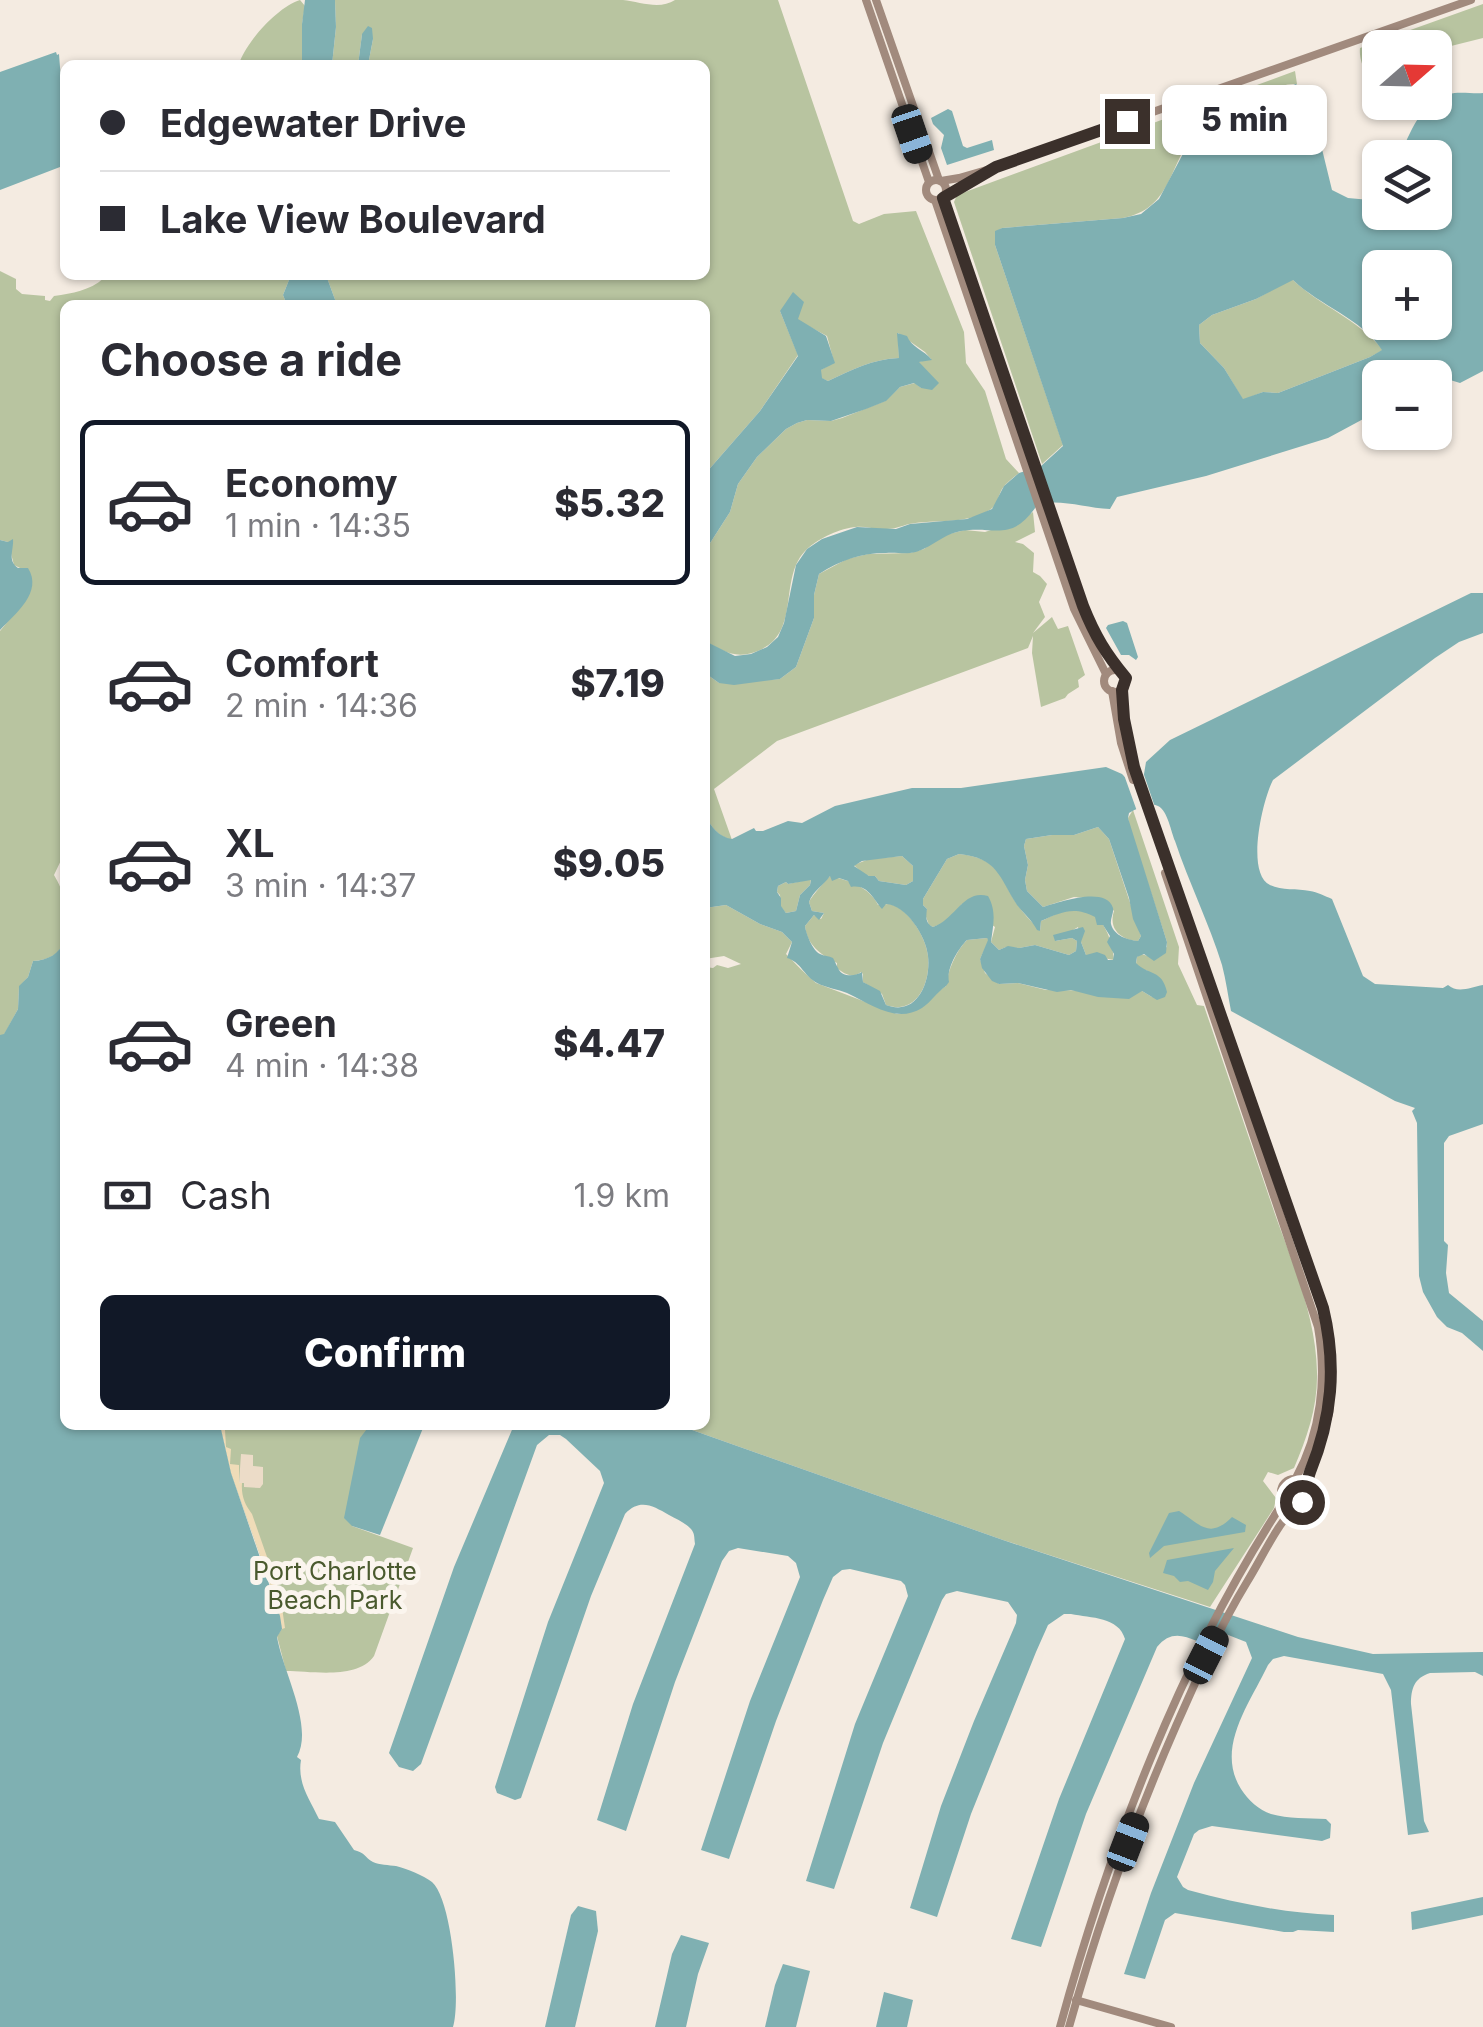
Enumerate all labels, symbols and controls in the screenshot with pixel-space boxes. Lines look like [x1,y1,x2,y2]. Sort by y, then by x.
north arrow [1362,30,1452,120]
map controls [1362,30,1452,450]
callout: 5 min [1162,86,1327,156]
route end [1105,99,1150,144]
text: Edgewater Drive [160,100,466,146]
text: 5 min [1201,100,1288,139]
car [888,101,936,167]
button: layers [1362,140,1452,230]
text: Lake View Boulevard [160,196,546,242]
button: + [1362,250,1452,340]
text: Choose a ride [100,332,402,387]
button: − [1362,360,1452,450]
icon: car [105,458,195,548]
text: Economy [225,460,398,506]
text: $5.32 [554,480,665,526]
text: 1 min · 14:35 [225,506,411,545]
icon: car [105,638,195,728]
text: Comfort [225,640,379,686]
text: $7.19 [571,660,665,706]
text: 2 min · 14:36 [225,686,418,725]
icon: car [105,818,195,908]
text: XL [225,820,275,866]
text: $9.05 [553,840,665,886]
text: 3 min · 14:37 [225,866,416,905]
icon: car [105,998,195,1088]
text: Green [225,1000,337,1046]
text: $4.47 [553,1020,665,1066]
text: 4 min · 14:38 [225,1046,419,1085]
icon: cash [100,1168,155,1223]
text: Cash [180,1172,272,1218]
text: 1.9 km [574,1176,670,1215]
button: Confirm [100,1295,670,1410]
route start [1280,1480,1325,1525]
park label: Port Charlotte Beach Park [253,1556,417,1615]
car [1179,1621,1233,1689]
car [1103,1809,1153,1875]

